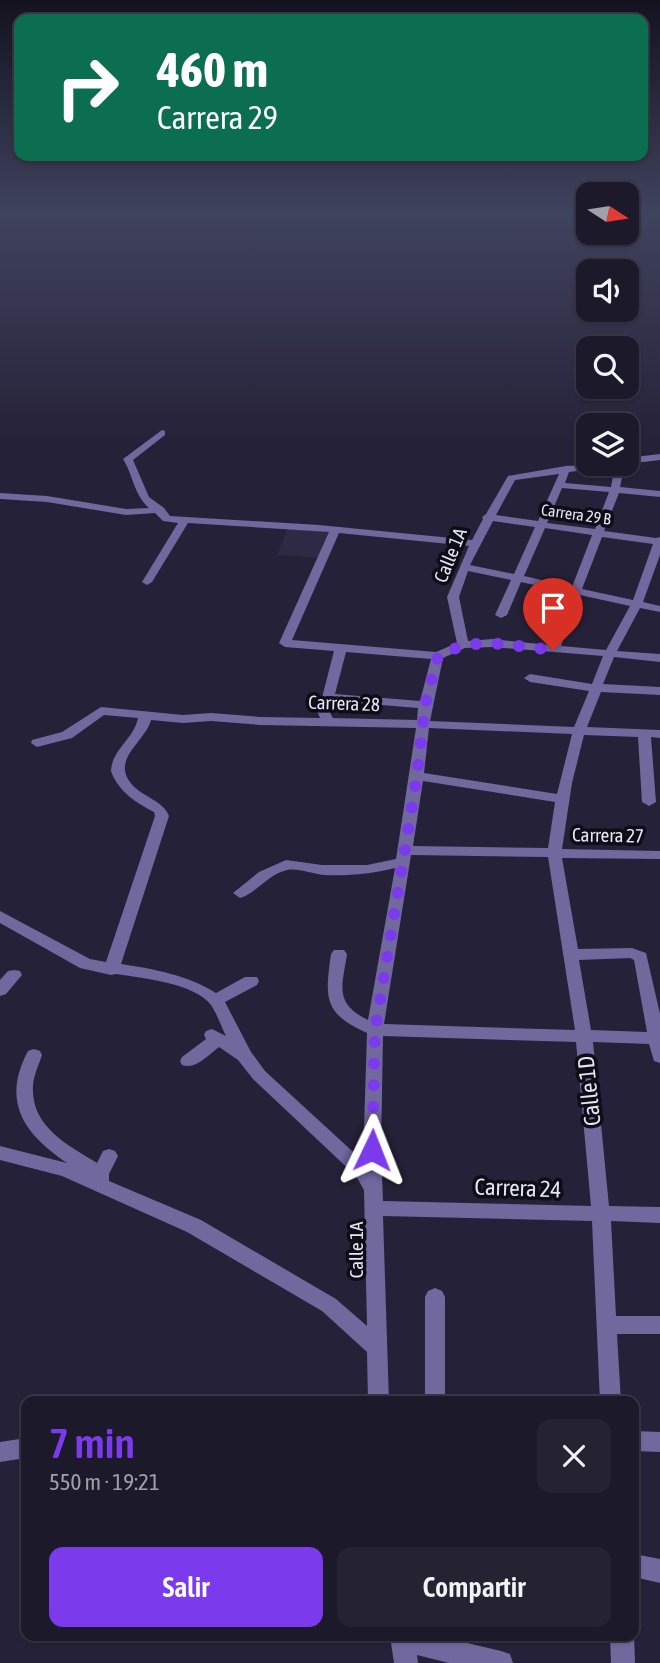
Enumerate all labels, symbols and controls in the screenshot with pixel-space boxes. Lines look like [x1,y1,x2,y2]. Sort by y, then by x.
text: 460 m [157,41,268,97]
icon: right [42,42,133,133]
text: Carrera 29 [157,99,278,136]
north arrow [576,182,639,245]
map controls [576,182,639,476]
button: sound [576,259,639,322]
button: search [576,336,639,399]
button: layers [576,413,639,476]
street label: Carrera 29 B [540,500,612,528]
street label: Calle 1A [429,524,471,585]
pin [523,578,583,650]
icon: arrive [534,589,572,627]
street label: Carrera 28 [308,691,380,715]
street label: Carrera 27 [572,823,644,847]
street label: Calle 1D [572,1055,606,1127]
position arrow [335,1113,409,1187]
street label: Carrera 24 [474,1173,562,1203]
street label: Calle 1A [345,1221,367,1278]
text: 7 min [49,1419,135,1467]
button: close [537,1419,611,1493]
text: 550 m · 19:21 [49,1469,160,1495]
button: Salir [49,1547,323,1627]
button: Compartir [337,1547,611,1627]

